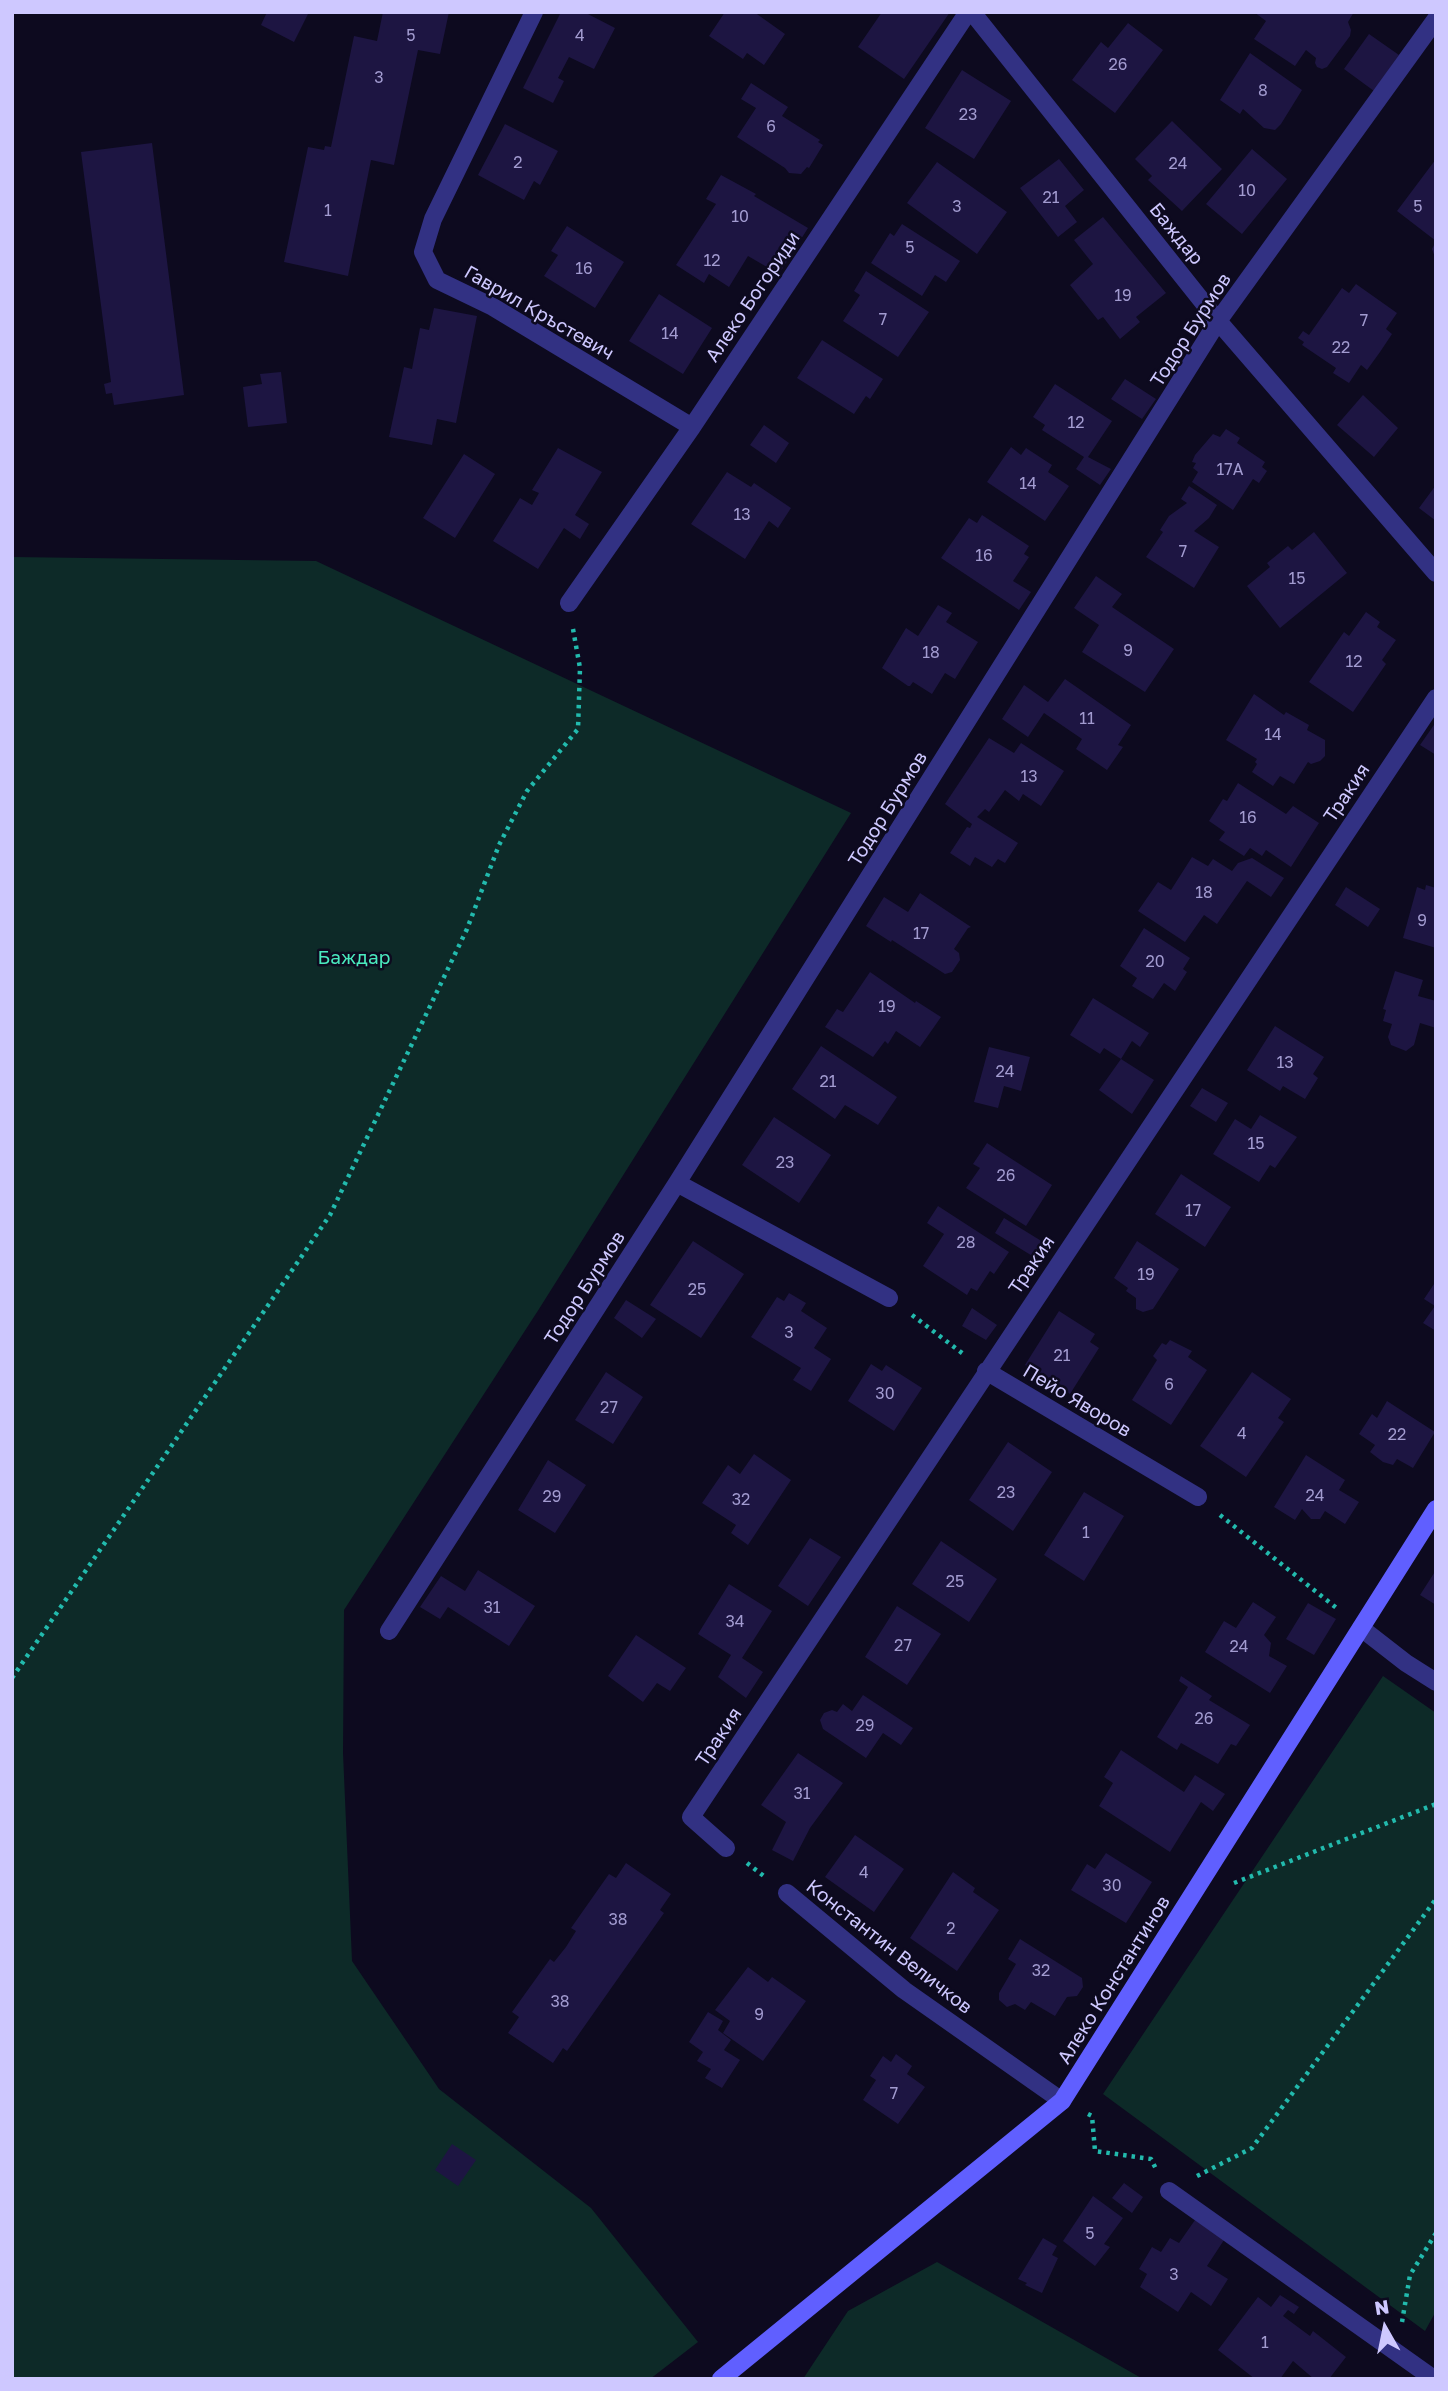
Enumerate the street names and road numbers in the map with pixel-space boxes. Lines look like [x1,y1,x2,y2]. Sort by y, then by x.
street label: Баждар [1144,199,1208,269]
street label: Алеко Богориди [701,228,805,366]
street label: Гаврил Кръстевич [460,261,618,365]
street label: Тодор Бурмов [1146,269,1236,391]
street label: Тодор Бурмов [844,747,932,871]
street label: Тракия [1319,759,1375,827]
street label: Тодор Бурмов [540,1227,630,1349]
street label: Тракия [1004,1231,1060,1299]
street label: Пейо Яворов [1019,1360,1135,1442]
street label: Тракия [691,1703,747,1771]
street label: Константин Величков [802,1875,976,2019]
street label: Алеко Константинов [1053,1892,1175,2068]

